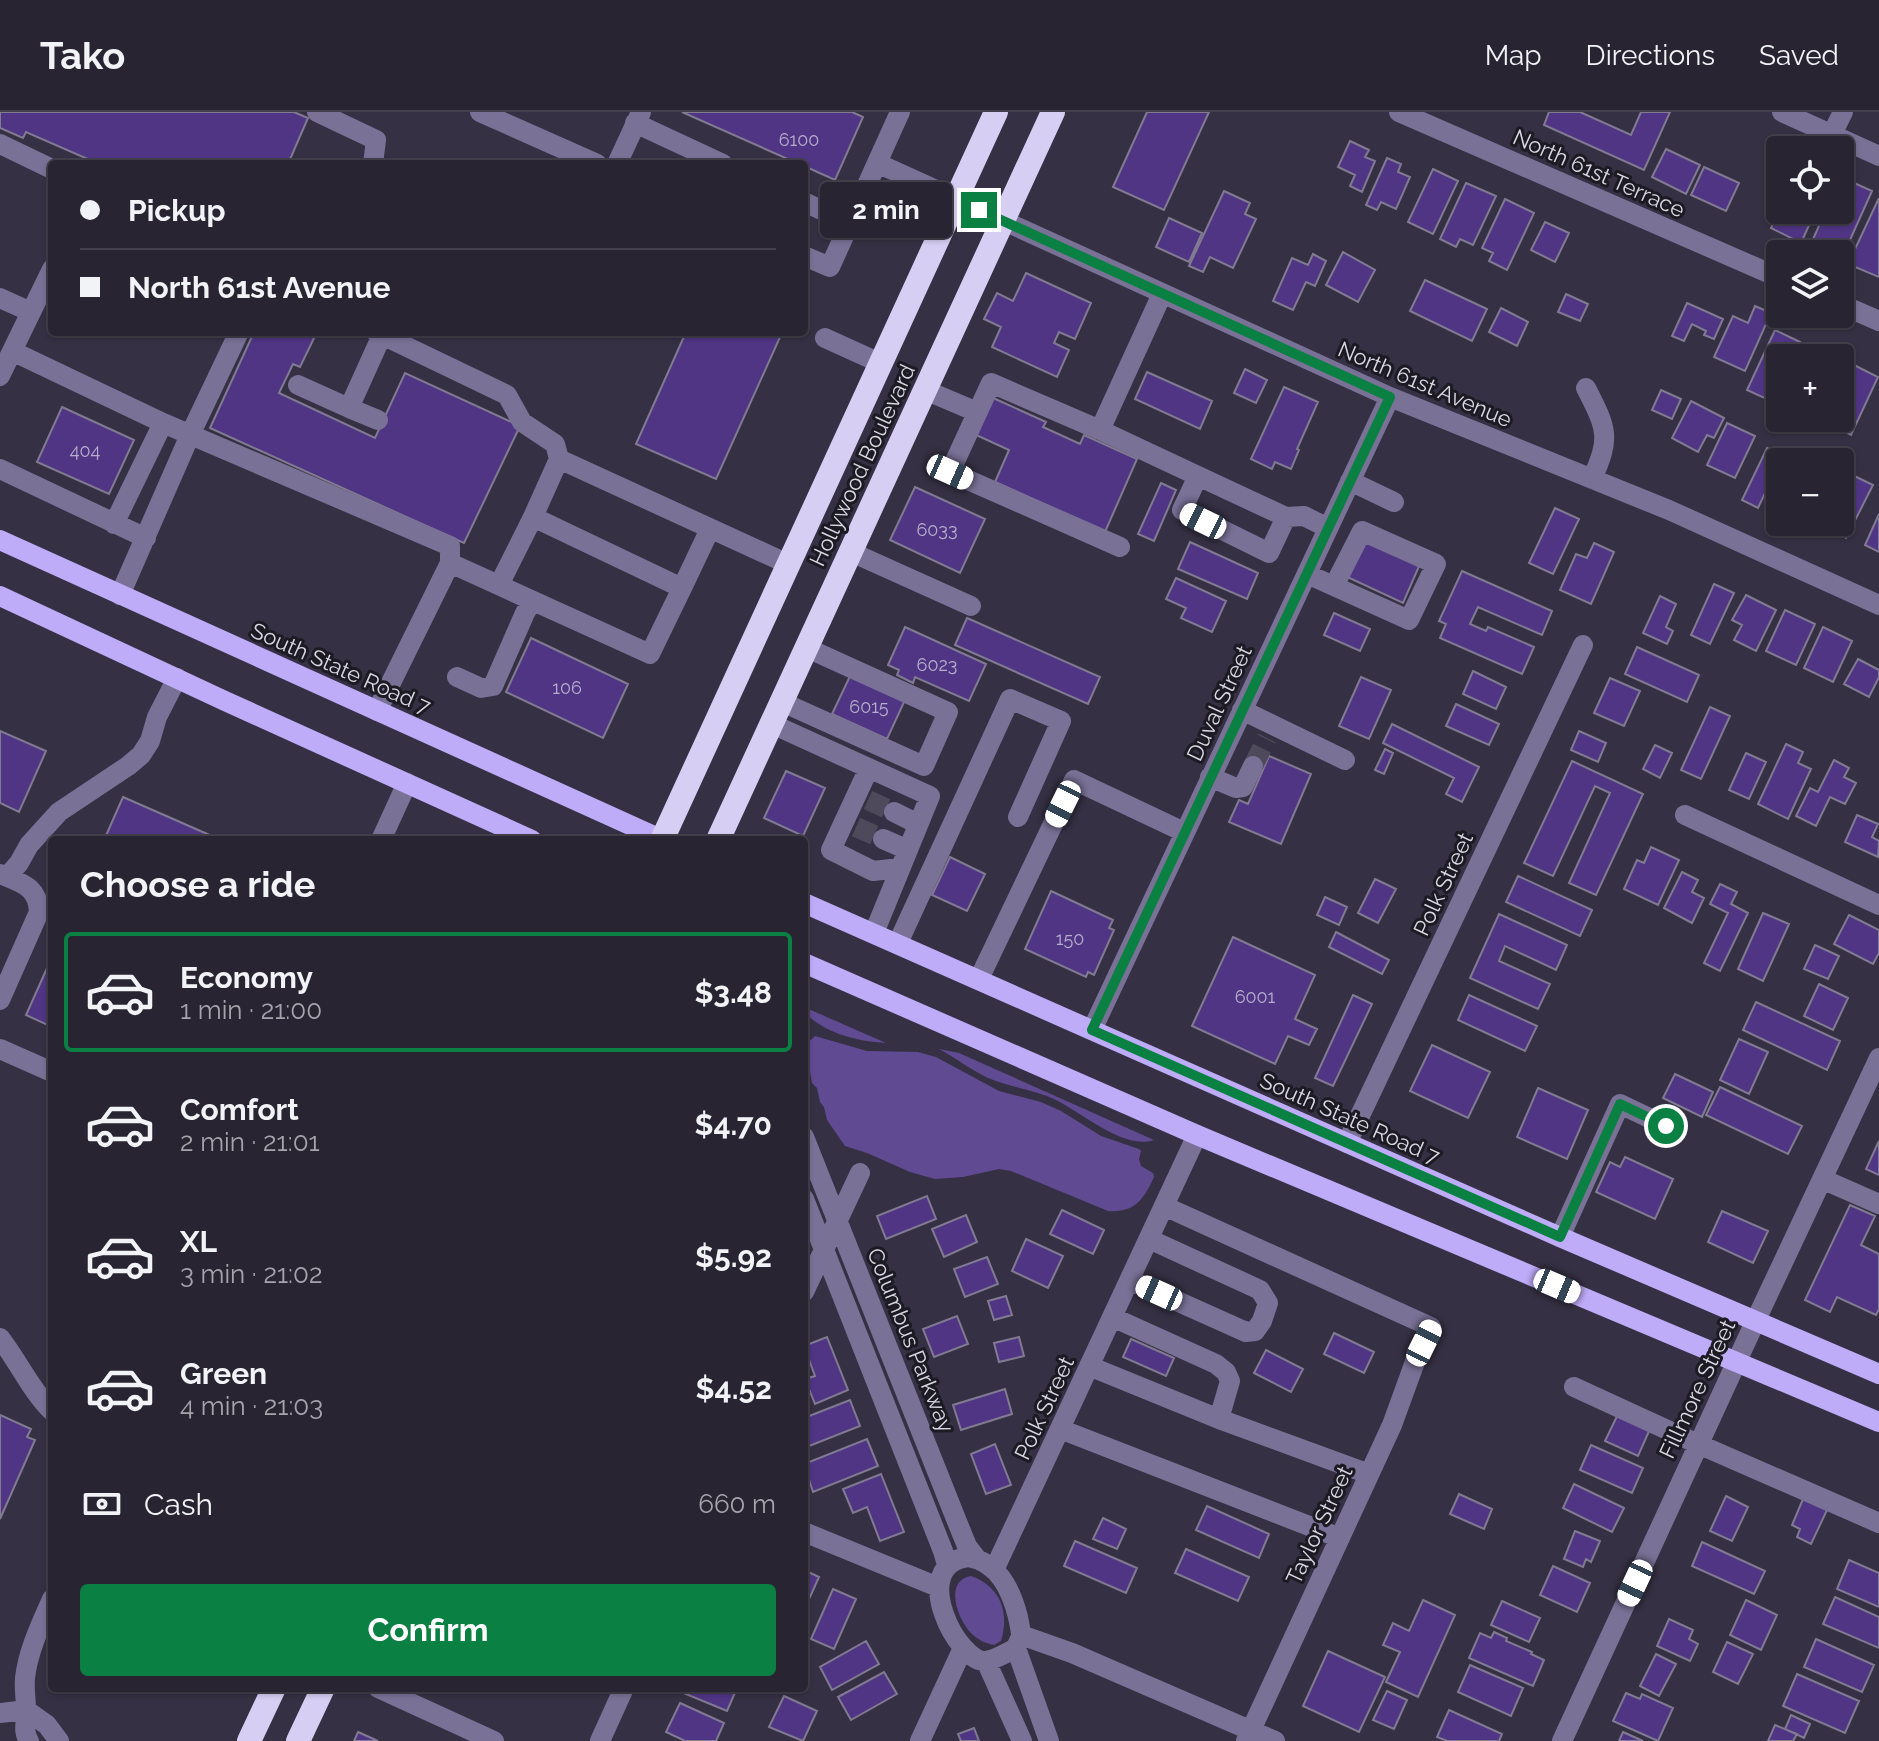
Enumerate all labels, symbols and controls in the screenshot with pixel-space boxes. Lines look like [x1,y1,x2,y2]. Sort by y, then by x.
text: Tako [40,33,125,78]
text: Map [1485,39,1542,72]
text: Directions [1586,39,1715,72]
text: Saved [1759,39,1839,72]
street label: North 61st Terrace [1509,123,1689,223]
house number: 6100 [779,129,819,150]
map controls [1766,136,1854,536]
button: locate [1766,136,1854,224]
callout: 2 min [819,182,951,238]
route end [961,192,997,228]
text: Pickup [128,193,226,228]
text: 2 min [852,195,920,225]
button: layers [1766,240,1854,328]
text: North 61st Avenue [128,270,391,305]
street label: North 61st Avenue [1334,336,1516,432]
button: + [1766,344,1854,432]
street label: Hollywood Boulevard [804,360,920,570]
house number: 404 [70,440,101,461]
button: − [1766,448,1854,536]
car [923,451,977,493]
car [1176,500,1230,542]
house number: 6033 [916,519,958,540]
street label: South State Road 7 [247,617,435,719]
street label: Duval Street [1181,641,1257,765]
house number: 6023 [917,654,957,675]
house number: 106 [552,677,582,698]
house number: 6015 [849,696,889,717]
car [1042,777,1084,831]
street label: Polk Street [1408,828,1478,940]
text: Choose a ride [80,863,315,905]
house number: 150 [1056,928,1084,949]
icon: car [84,956,156,1028]
text: Economy [180,960,313,995]
text: $3.48 [694,975,772,1010]
house number: 6001 [1235,986,1276,1007]
text: 1 min · 21:00 [180,995,322,1025]
street label: South State Road 7 [1256,1067,1444,1169]
icon: car [84,1088,156,1160]
text: Comfort [180,1092,299,1127]
text: $4.70 [694,1107,772,1142]
route start [1648,1108,1684,1144]
text: 2 min · 21:01 [180,1127,320,1157]
icon: car [84,1220,156,1292]
text: XL [180,1224,217,1259]
text: $5.92 [695,1239,772,1274]
street label: Columbus Parkway [862,1244,960,1436]
text: 3 min · 21:02 [180,1259,322,1289]
car [1530,1266,1584,1306]
car [1132,1272,1186,1314]
street label: Fillmore Street [1654,1315,1741,1462]
car [1403,1316,1445,1370]
icon: car [84,1352,156,1424]
street label: Polk Street [1009,1352,1079,1464]
text: Green [180,1356,267,1391]
text: $4.52 [696,1371,772,1406]
text: 4 min · 21:03 [180,1391,323,1421]
street label: Taylor Street [1280,1461,1358,1588]
icon: cash [80,1482,124,1526]
text: Cash [144,1487,213,1522]
text: 660 m [698,1489,776,1519]
car [1614,1556,1656,1610]
button: Confirm [80,1584,776,1676]

